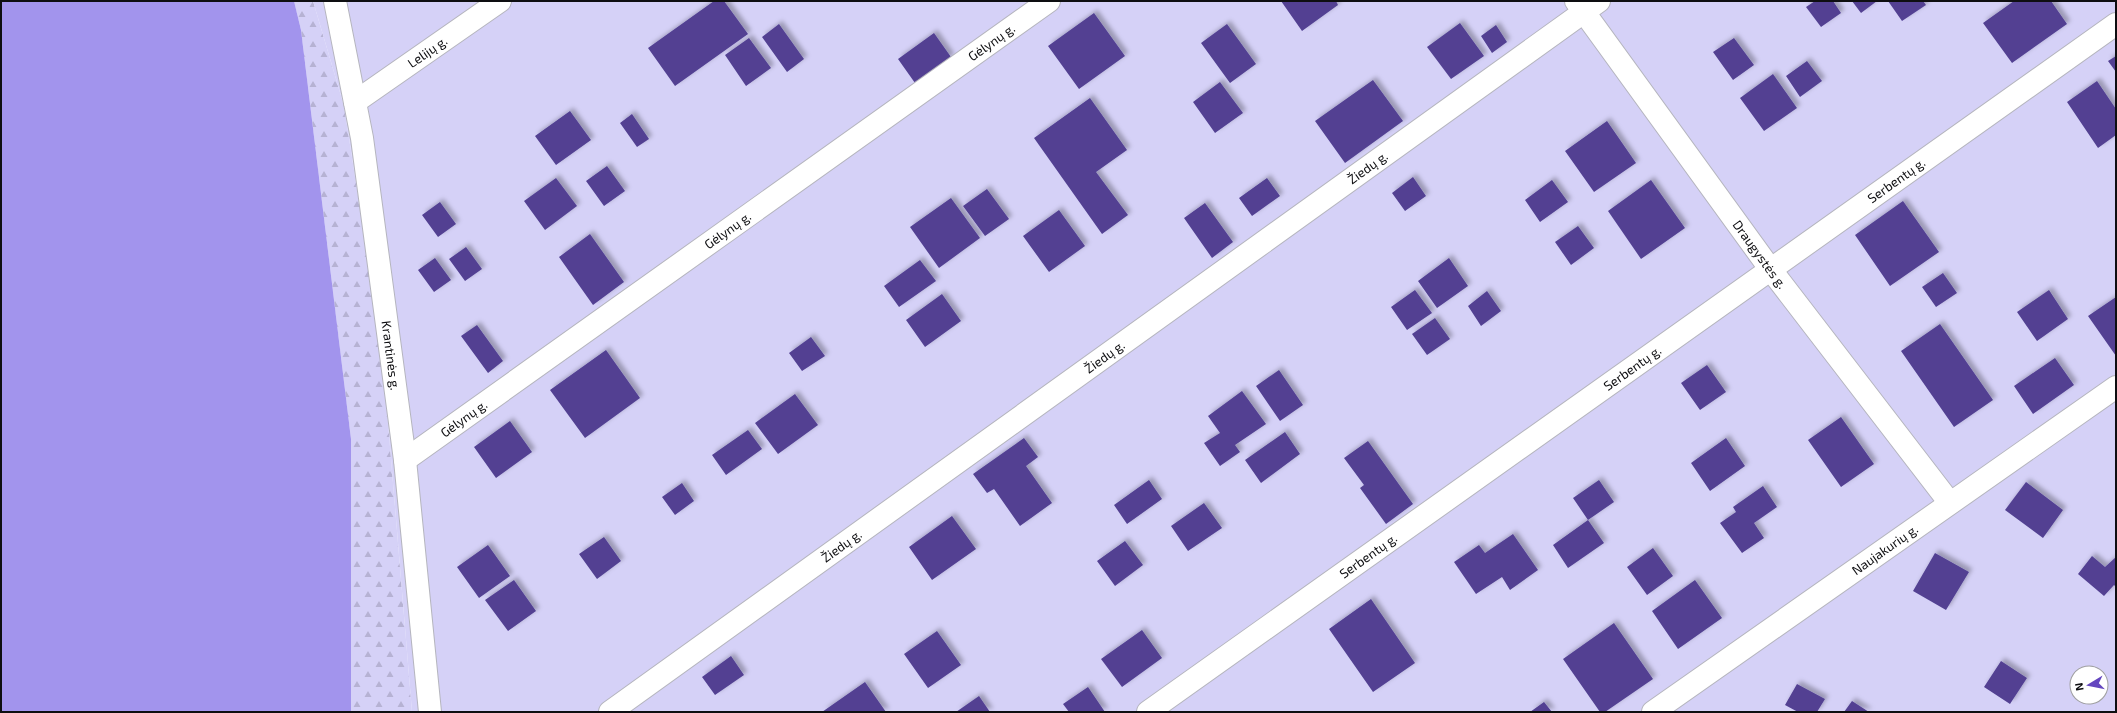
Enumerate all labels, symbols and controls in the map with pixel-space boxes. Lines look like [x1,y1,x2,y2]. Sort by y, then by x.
street label: Gėlynų g. [965,20,1018,64]
street label: Lelijų g. [404,32,450,71]
street label: Žiedų g. [1344,148,1391,187]
street label: Serbentų g. [1864,154,1928,206]
street label: Gėlynų g. [701,208,754,252]
street label: Draugystės g. [1729,217,1790,292]
street label: Krantinės g. [378,320,404,391]
street label: Žiedų g. [1081,337,1128,376]
street label: Serbentų g. [1600,342,1664,394]
street label: Gėlynų g. [437,396,490,440]
street label: Naujakurių g. [1848,521,1921,578]
street label: Žiedų g. [818,526,865,565]
street label: Serbentų g. [1336,530,1400,582]
north arrow [2069,665,2109,705]
text: N [2072,682,2086,692]

